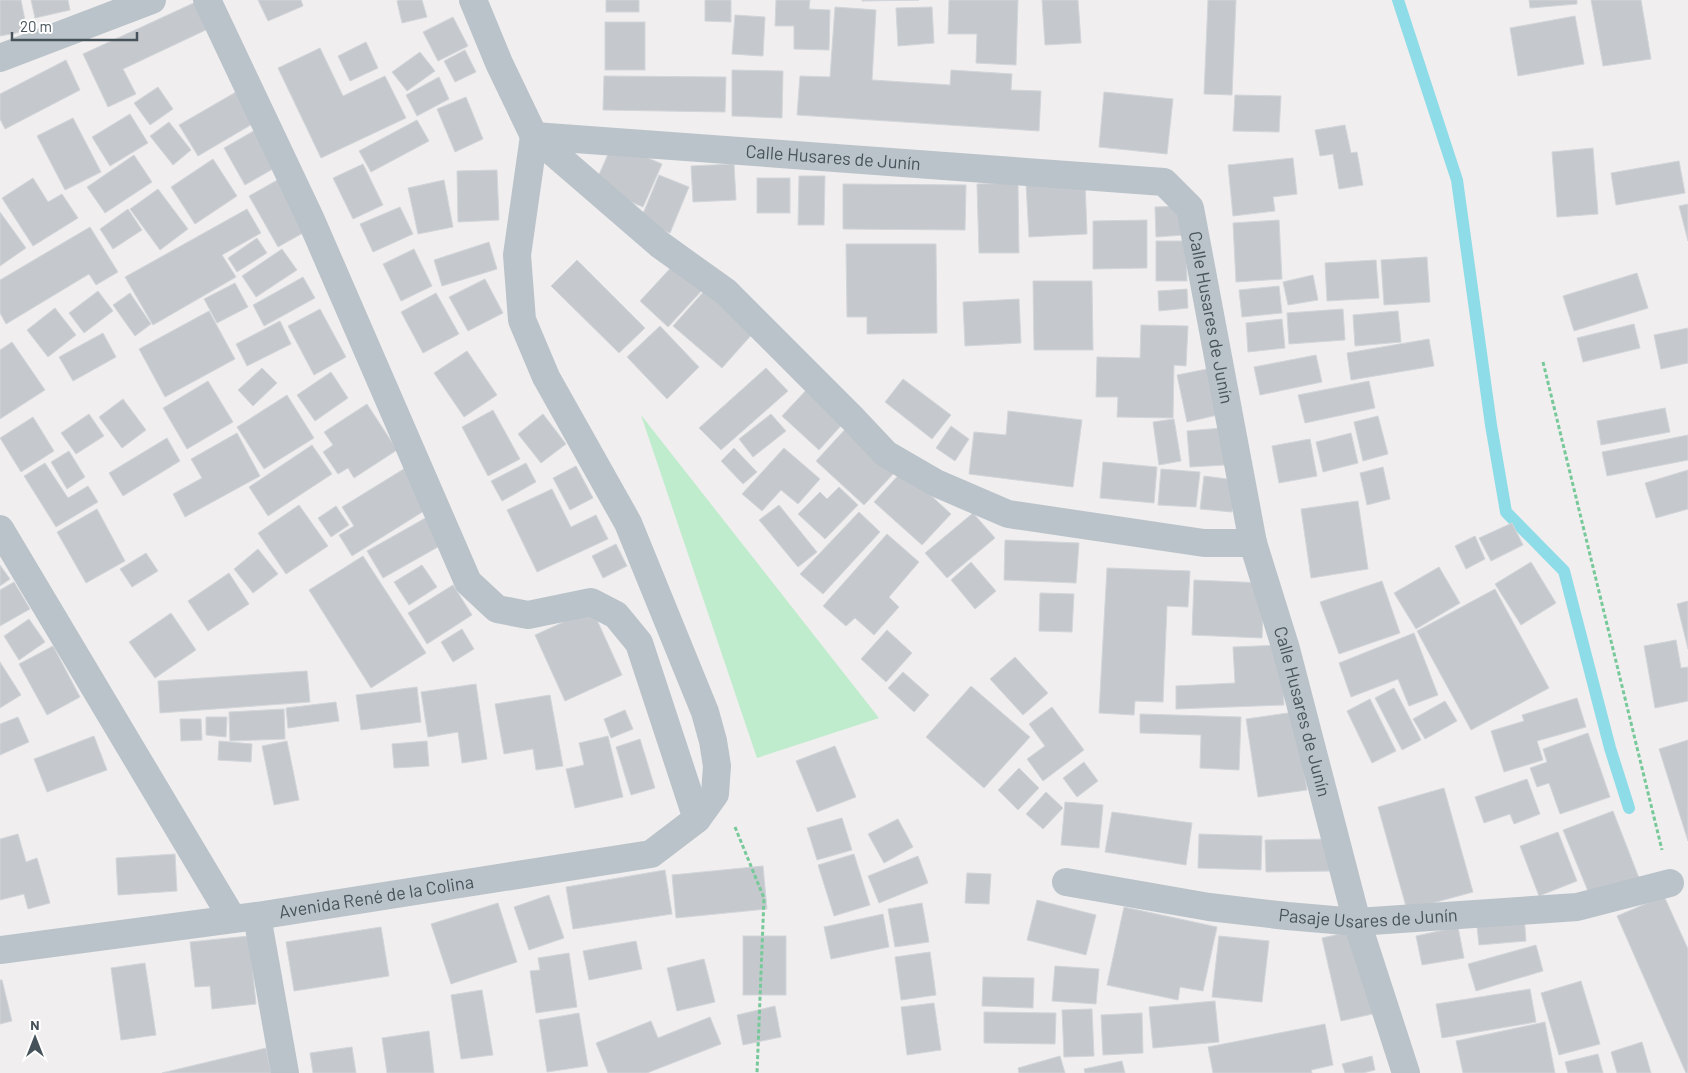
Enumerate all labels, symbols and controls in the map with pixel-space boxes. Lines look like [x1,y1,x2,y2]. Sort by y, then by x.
scale bar [12,10,138,42]
text: 20 m [20,17,52,35]
street label: Calle Husares de Junín [745,139,922,174]
street label: Calle Husares de Junín [1185,229,1239,406]
street label: Calle Husares de Junín [1270,623,1336,799]
street label: Avenida René de la Colina [277,870,475,922]
street label: Pasaje Usares de Junín [1278,903,1458,932]
north arrow [10,1013,60,1063]
text: N [30,1016,40,1033]

